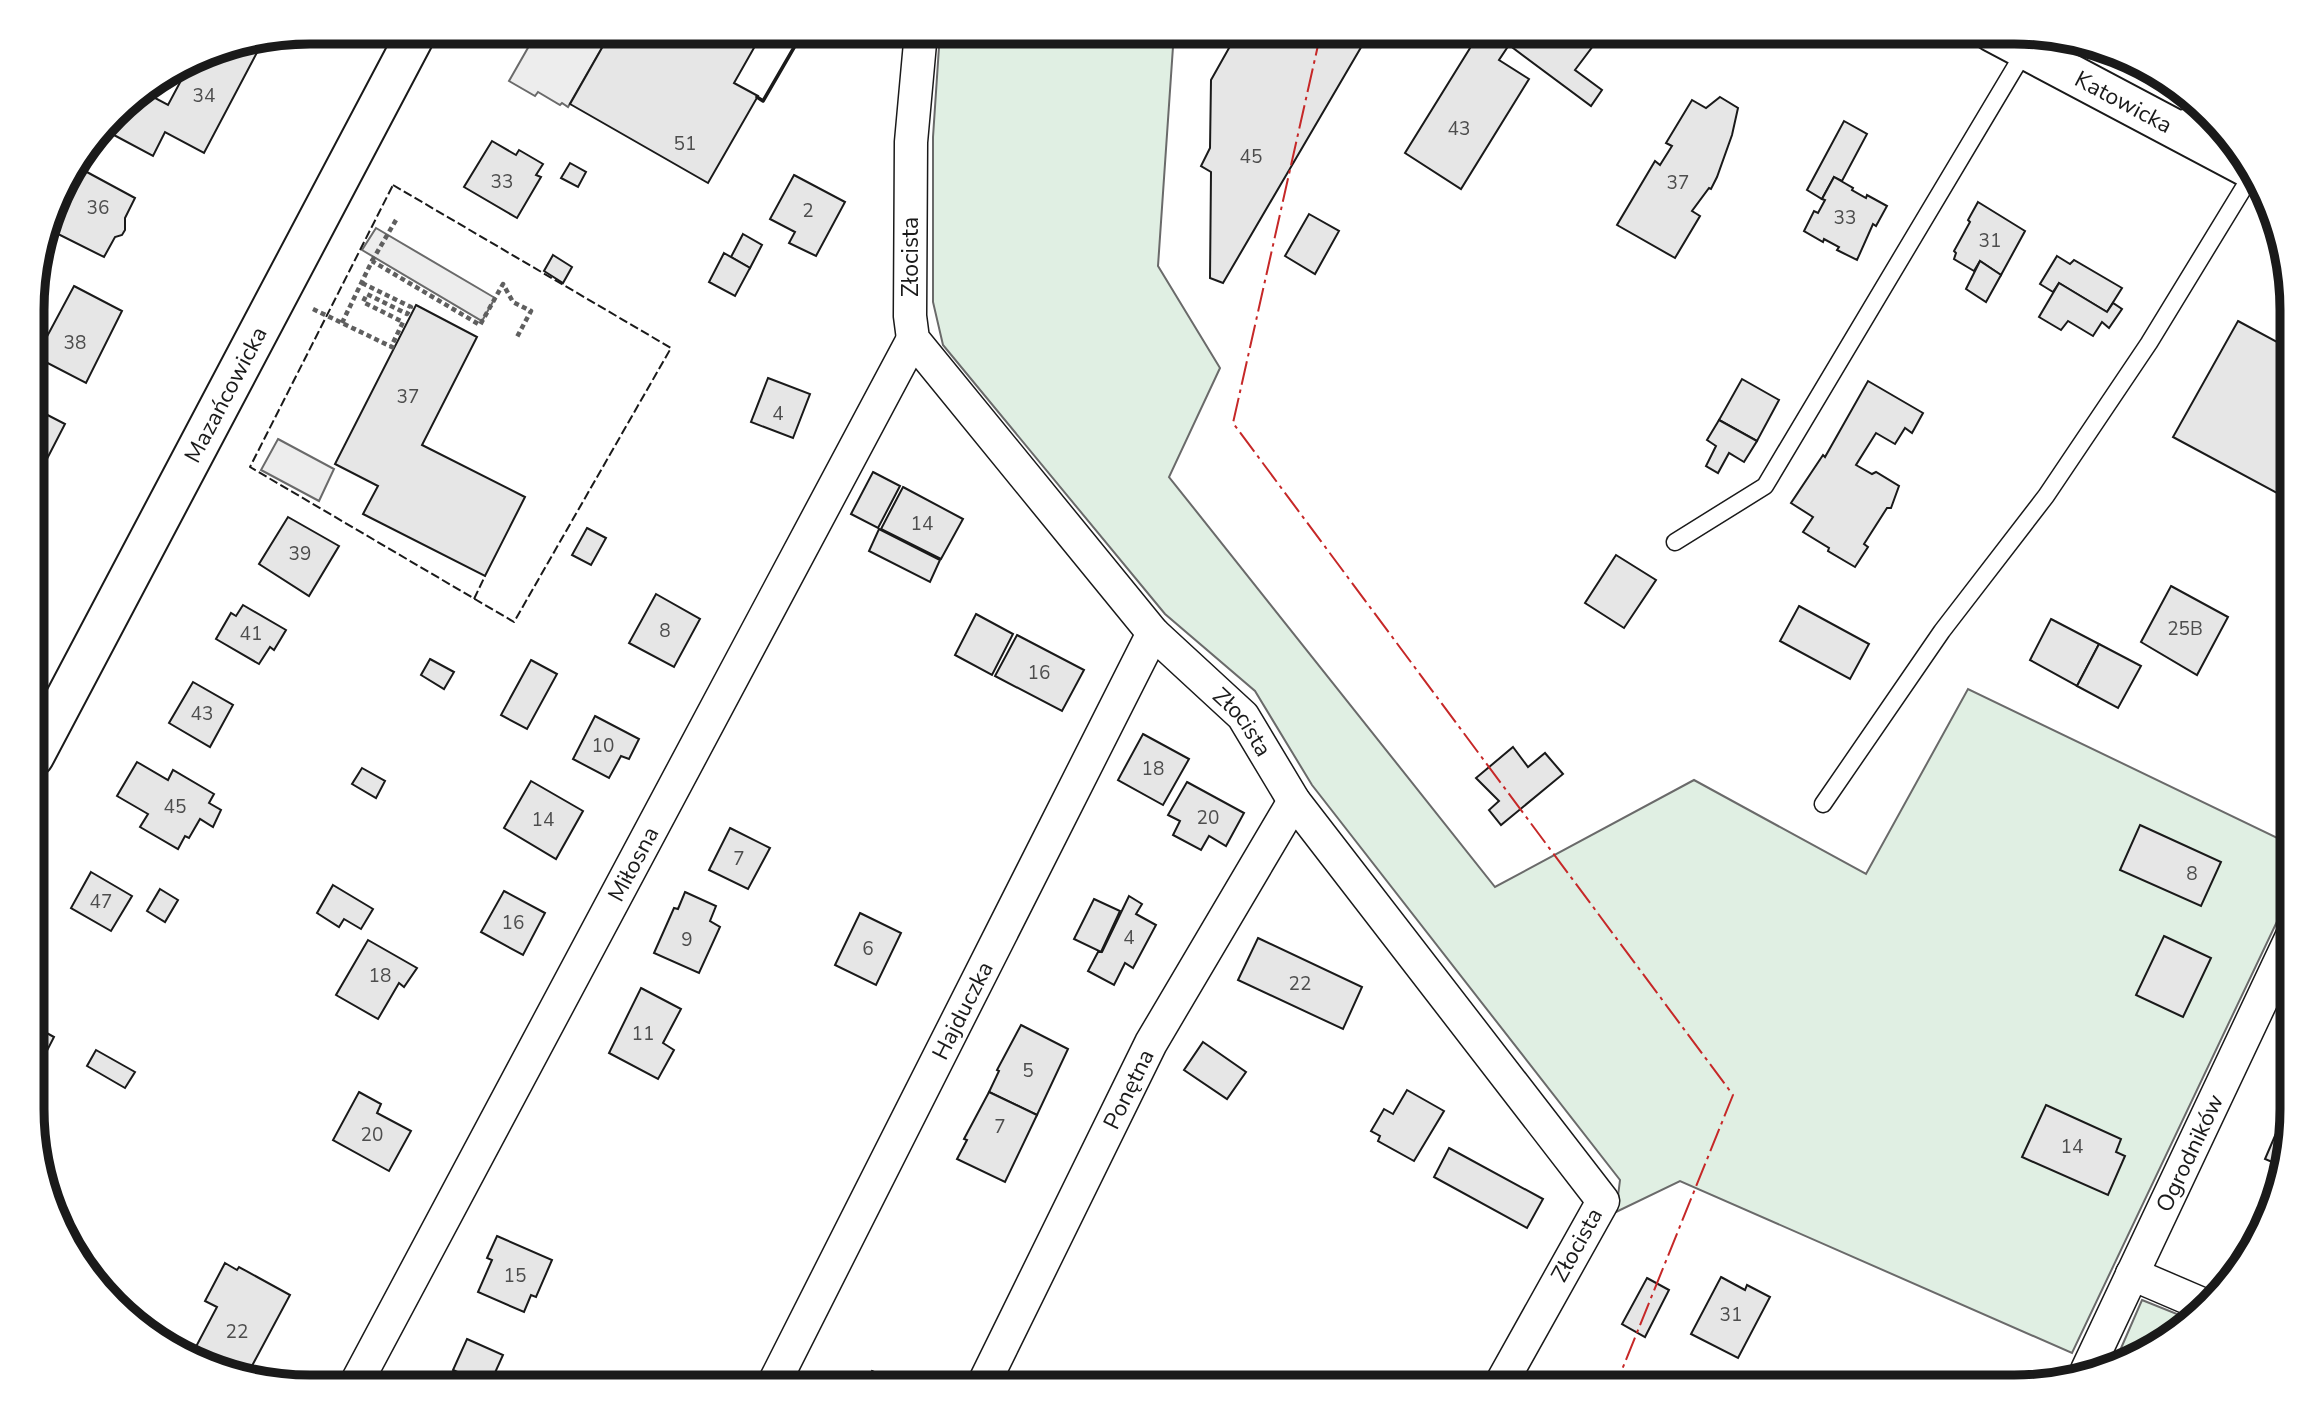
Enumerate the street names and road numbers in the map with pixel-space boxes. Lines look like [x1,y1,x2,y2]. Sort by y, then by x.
street label: Katowicka [2070,63,2178,140]
street label: Złocista [895,217,926,297]
street label: Mazańcowicka [177,321,274,468]
street label: Złocista [1206,680,1279,762]
street label: Miłosna [600,821,666,907]
street label: Hajduczka [924,956,1000,1065]
street label: Ponętna [1096,1044,1161,1134]
street label: Ogrodników [2148,1089,2231,1217]
street label: Złocista [1544,1202,1610,1288]

